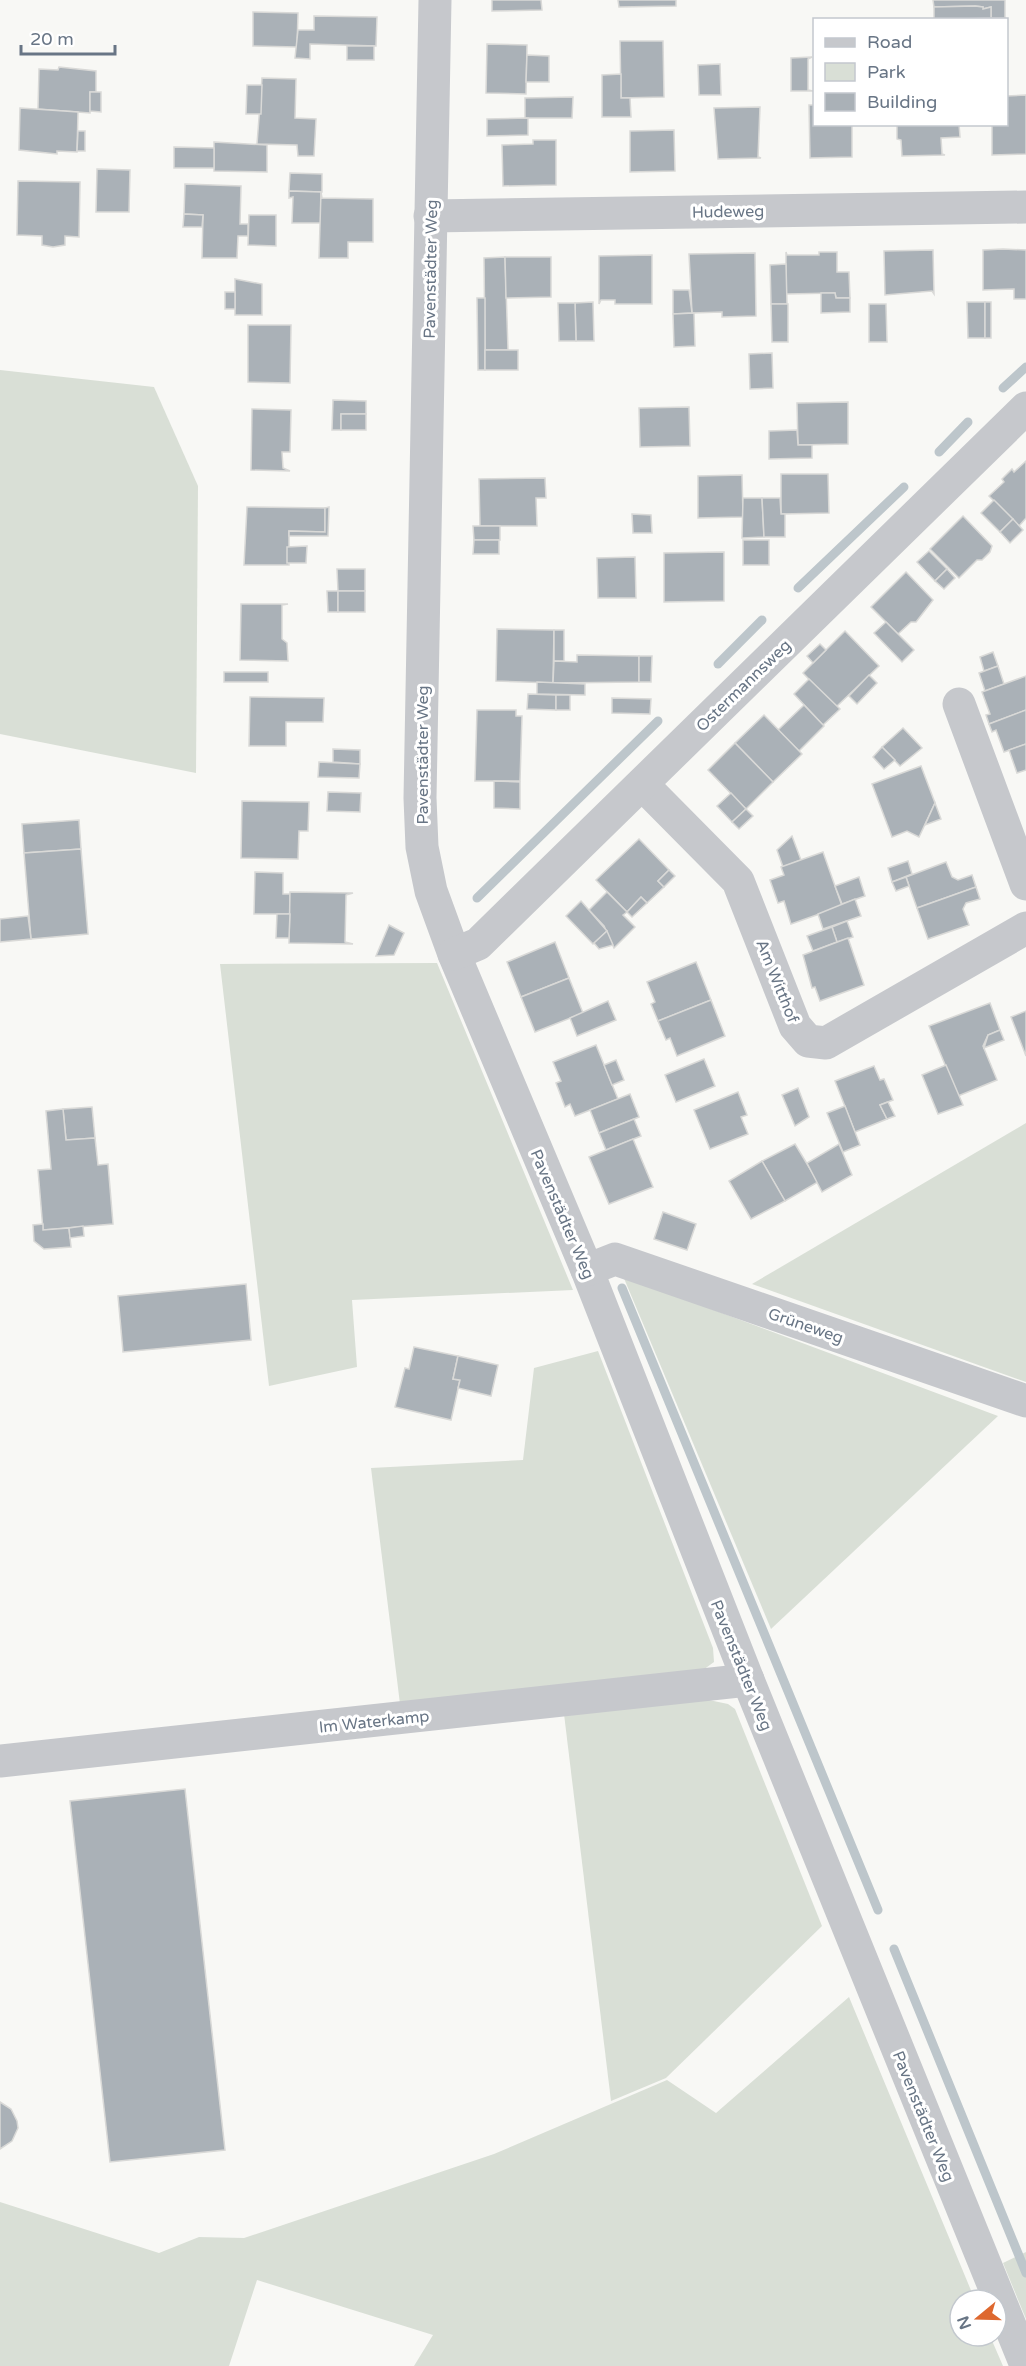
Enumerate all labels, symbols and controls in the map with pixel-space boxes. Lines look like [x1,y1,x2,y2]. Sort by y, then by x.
scale bar [21,18,116,56]
legend [813,18,1008,126]
text: 20 m [30,28,74,50]
text: Road [867,31,912,53]
text: Park [867,61,906,83]
text: Building [867,91,937,113]
street label: Pavenstädter Weg [420,199,442,339]
street label: Hudeweg [692,201,764,223]
street label: Ostermannsweg [692,635,795,736]
street label: Pavenstädter Weg [413,685,433,825]
street label: Am Witthof [751,937,803,1027]
street label: Pavenstädter Weg [526,1146,598,1282]
street label: Grüneweg [765,1304,846,1348]
street label: Pavenstädter Weg [706,1597,776,1734]
street label: Im Waterkamp [318,1706,430,1738]
street label: Pavenstädter Weg [888,2048,958,2185]
north arrow [948,2288,1008,2348]
text: N [953,2313,976,2332]

